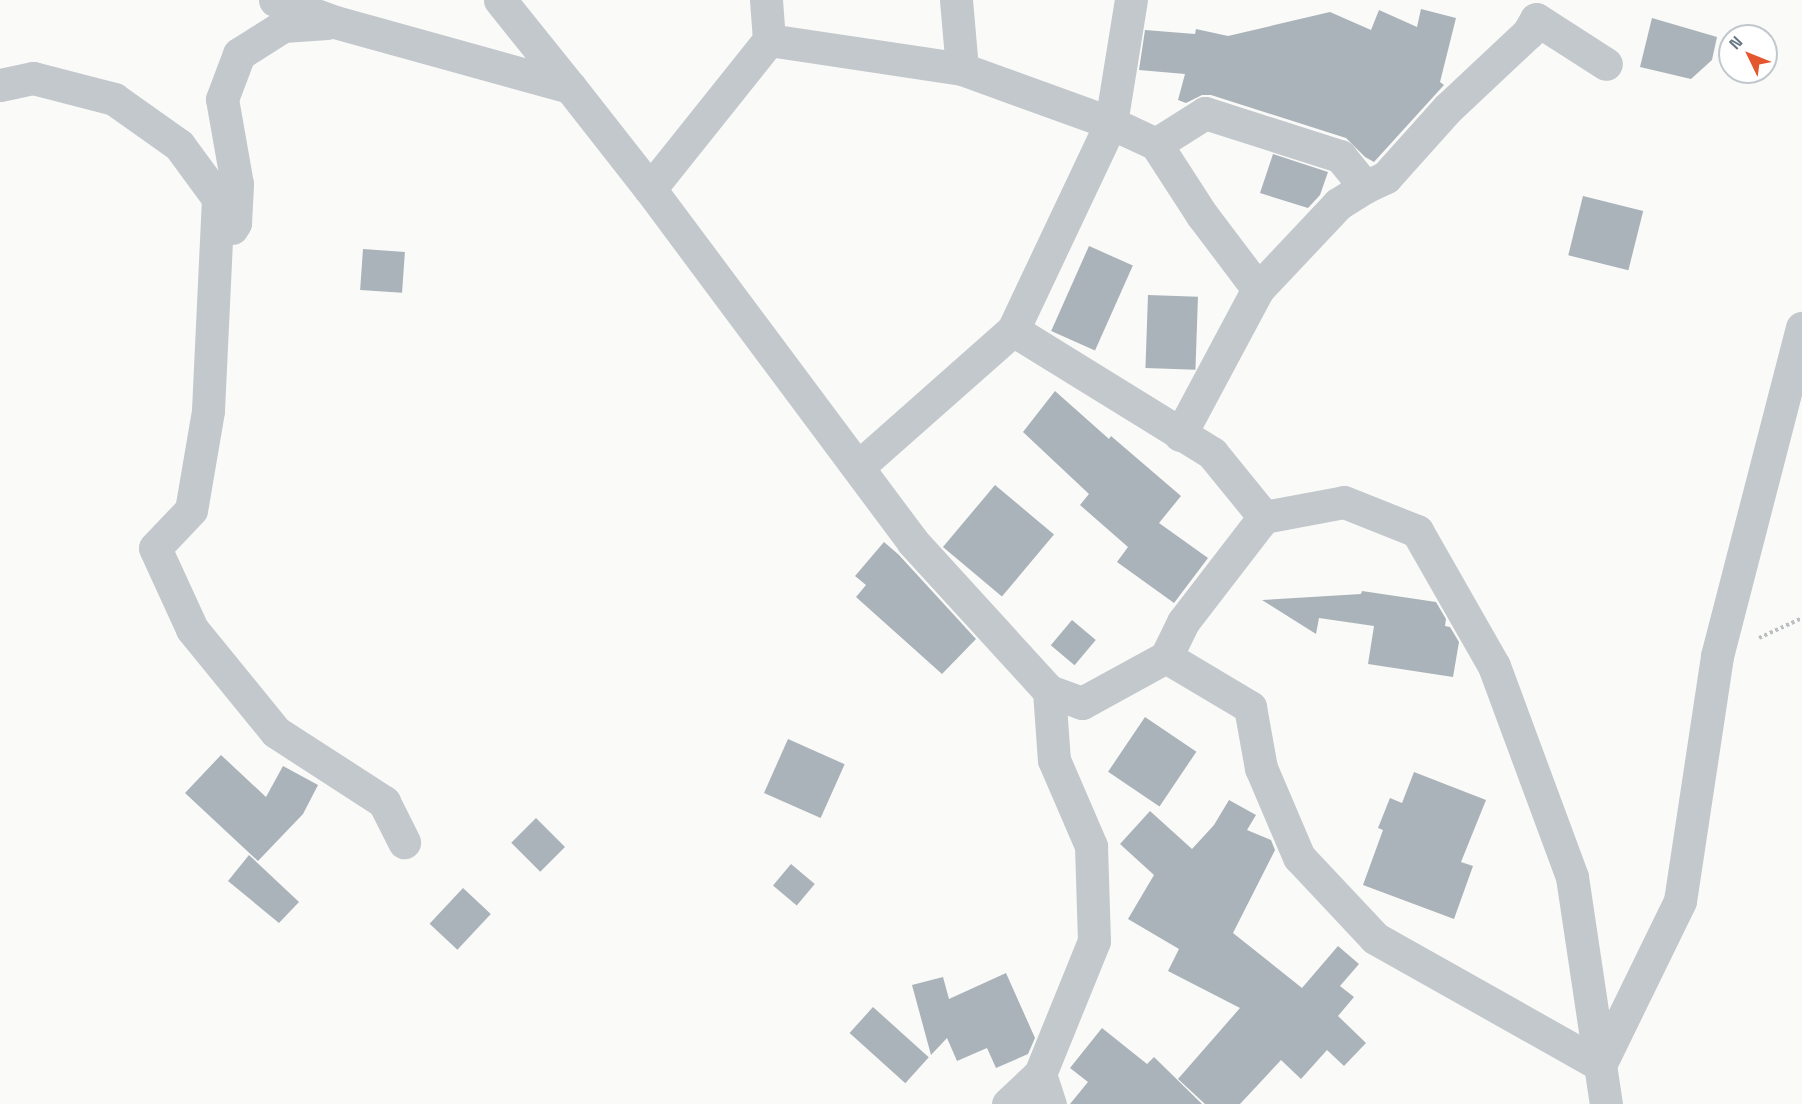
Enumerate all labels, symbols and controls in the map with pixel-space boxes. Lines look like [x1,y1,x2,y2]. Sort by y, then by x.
north arrow [1718,24,1778,84]
text: N [1725,32,1747,54]

